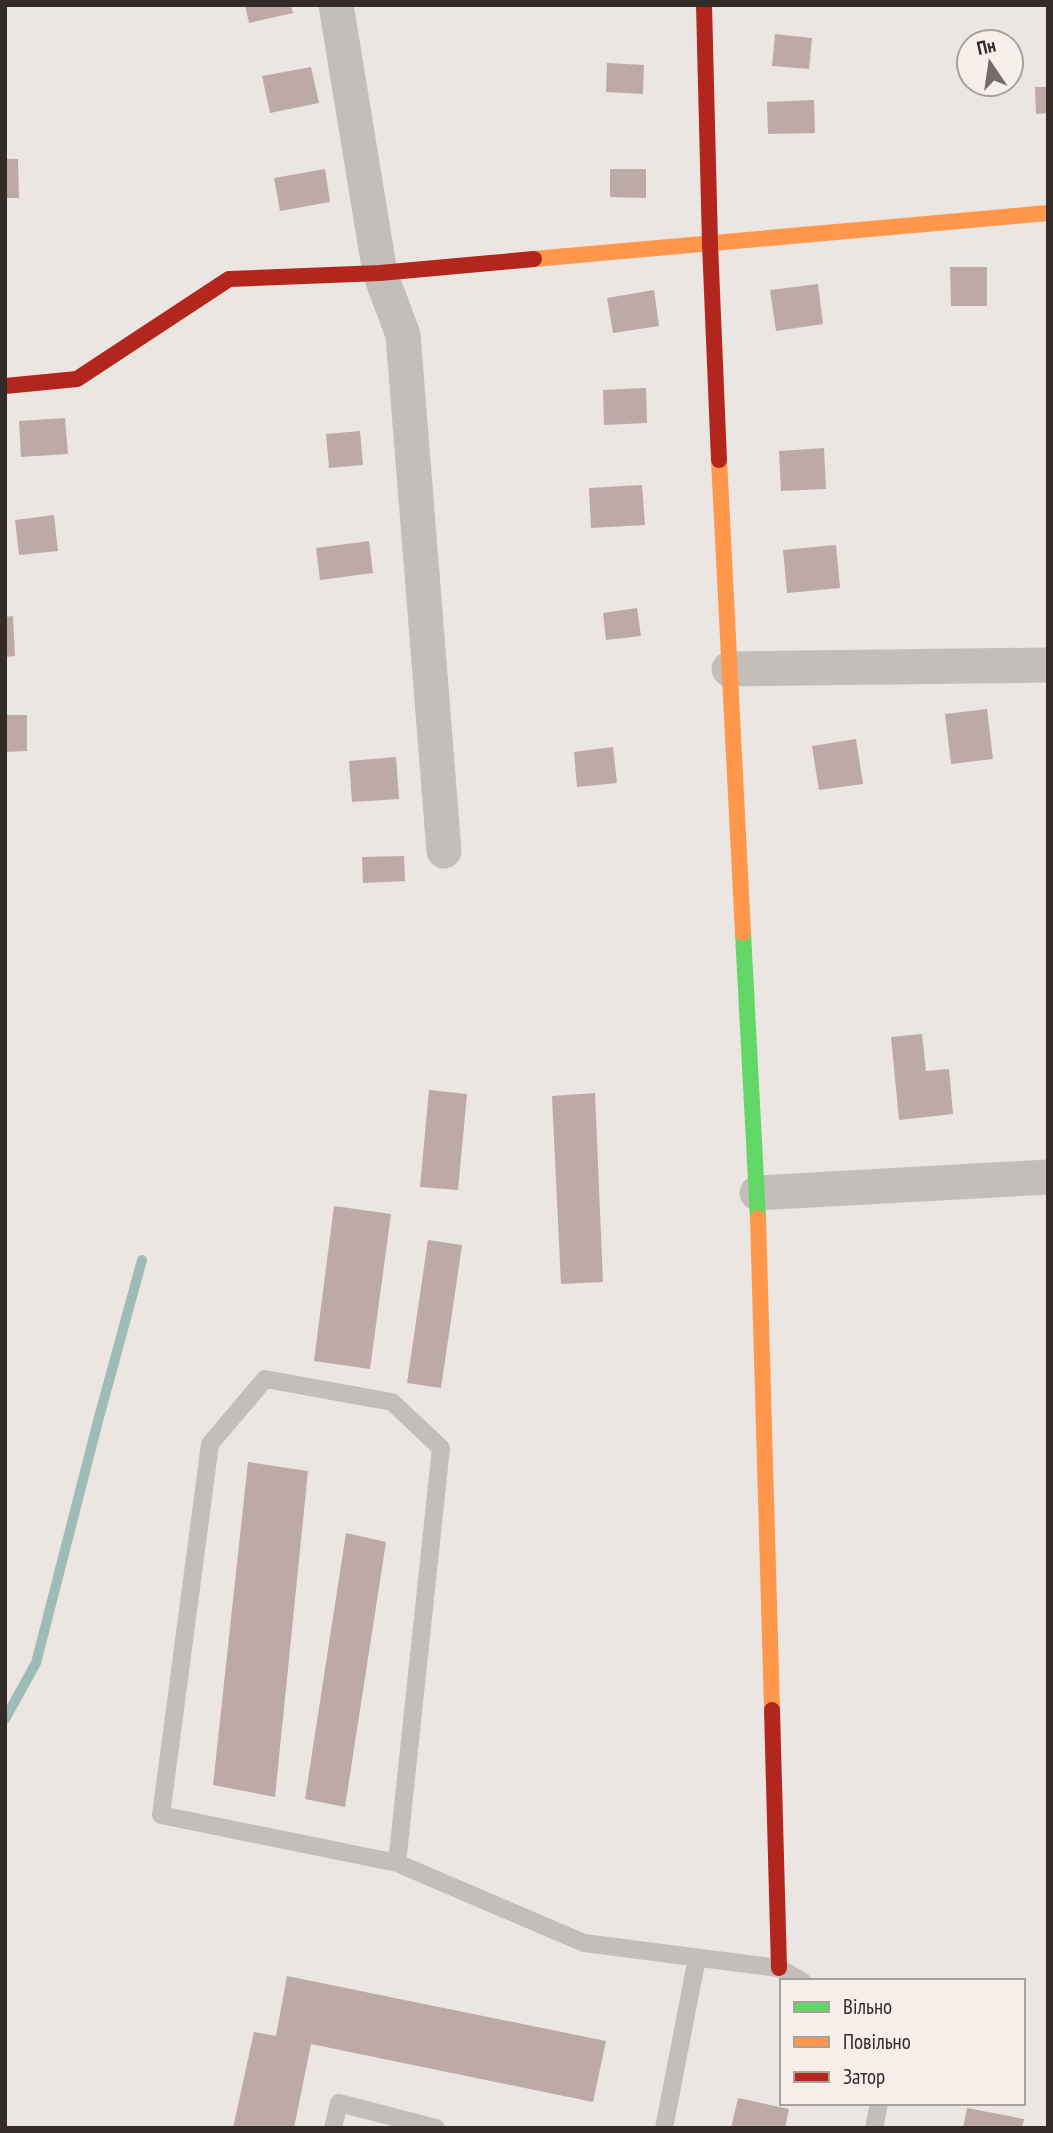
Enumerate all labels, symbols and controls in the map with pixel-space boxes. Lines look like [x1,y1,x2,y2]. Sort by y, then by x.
north arrow [955,28,1025,98]
text: Пн [975,33,998,60]
legend [780,1979,1025,2105]
text: Вільно [843,1993,892,2020]
text: Повільно [843,2028,911,2055]
text: Затор [843,2063,885,2090]

